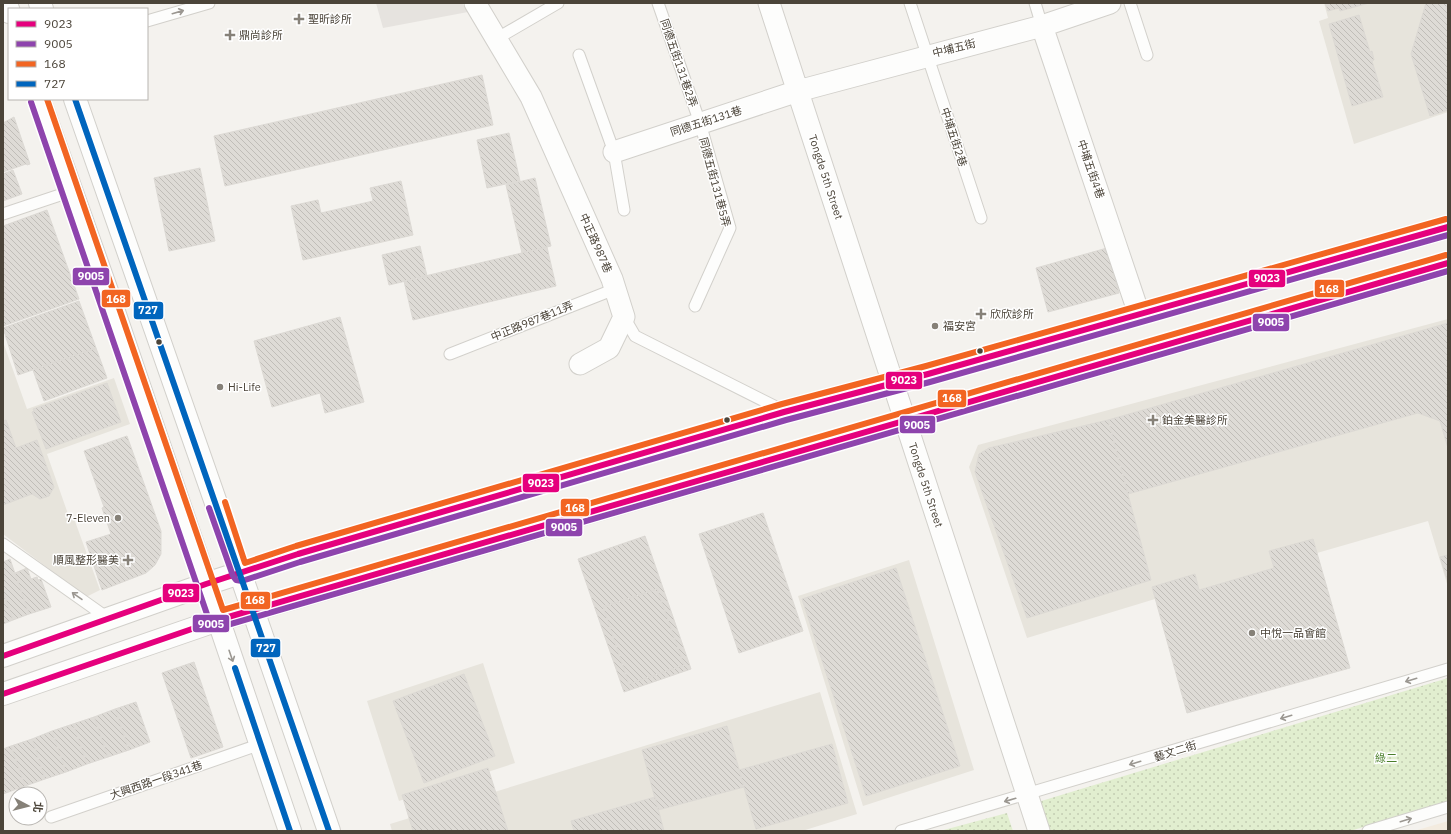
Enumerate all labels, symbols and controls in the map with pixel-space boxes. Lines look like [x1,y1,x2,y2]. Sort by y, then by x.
legend [8,8,148,100]
one-way arrow [171,8,184,15]
place label: 聖昕診所 [308,12,352,26]
marker: 聖昕診所 [293,13,305,25]
text: 9023 [44,16,73,31]
street label: 同德五街131巷2弄 [657,17,701,109]
place label: 鼎尚診所 [239,28,283,42]
marker: 鼎尚診所 [224,29,236,41]
text: 9005 [44,36,73,51]
street label: 中埔五街 [931,36,977,60]
text: 168 [44,56,66,71]
text: 727 [44,76,66,91]
street label: 同德五街131巷 [668,103,744,139]
street label: 中埔五街2巷 [938,106,970,168]
street label: Tongde 5th Street [806,133,846,221]
street label: 同德五街131巷5弄 [696,136,734,228]
street label: 中埔五街4巷 [1074,138,1108,200]
street label: 中正路987巷 [577,211,615,275]
line badge: 9005 [72,267,110,286]
text: 9005 [78,269,105,283]
line badge: 9023 [1248,269,1286,288]
text: 9023 [1254,271,1280,285]
line badge: 168 [1314,279,1345,298]
text: 168 [1319,282,1339,296]
line badge: 168 [101,289,131,308]
text: 168 [106,292,126,306]
street label: 中正路987巷11弄 [489,298,575,344]
line badge: 727 [133,301,164,320]
text: 727 [138,303,158,317]
place label: 欣欣診所 [990,307,1034,321]
marker: 欣欣診所 [975,308,987,320]
line badge: 9005 [1252,313,1290,332]
text: 9005 [1258,315,1285,329]
place label: 福安宮 [943,319,976,333]
marker: 福安宮 [930,321,940,331]
unlabelled marker [154,337,164,347]
unlabelled marker [975,346,985,356]
line badge: 9023 [885,371,923,390]
text: 9023 [891,373,917,387]
place label: Hi-Life [228,380,261,394]
marker: Hi-Life [215,382,225,392]
line badge: 168 [937,389,967,408]
text: 168 [942,391,962,405]
place label: 鉑金美醫診所 [1162,413,1228,427]
marker: 鉑金美醫診所 [1147,414,1159,426]
unlabelled marker [722,415,732,425]
line badge: 9005 [899,415,936,434]
text: 9005 [904,418,931,432]
street label: Tongde 5th Street [906,441,946,529]
line badge: 9023 [522,473,560,493]
text: 9023 [528,476,554,490]
line badge: 168 [560,498,590,517]
text: 168 [565,501,585,515]
place label: 7-Eleven [66,511,110,525]
marker: 7-Eleven [113,513,123,523]
line badge: 9005 [545,518,583,537]
text: 9005 [551,520,578,534]
place label: 順風整形醫美 [53,553,119,567]
marker: 順風整形醫美 [122,554,134,566]
line badge: 9023 [162,583,200,603]
text: 9023 [168,586,194,600]
line badge: 168 [240,591,271,610]
one-way arrow [72,592,83,600]
text: 168 [245,593,265,607]
line badge: 9005 [192,614,230,633]
text: 9005 [198,617,225,631]
place label: 中悅一品會館 [1260,626,1326,640]
marker: 中悅一品會館 [1247,628,1257,638]
line badge: 727 [250,638,281,658]
text: 727 [256,641,276,655]
one-way arrow [228,650,235,663]
one-way arrow [1404,677,1417,684]
one-way arrow [1280,714,1293,721]
street label: 藝文二街 [1152,738,1198,764]
park label: 綠二 [1375,751,1397,765]
street label: 大興西路一段341巷 [108,758,204,802]
one-way arrow [1128,760,1141,767]
north arrow [8,786,48,826]
one-way arrow [1004,797,1017,804]
text: 北 [30,801,46,814]
one-way arrow [1399,816,1412,823]

